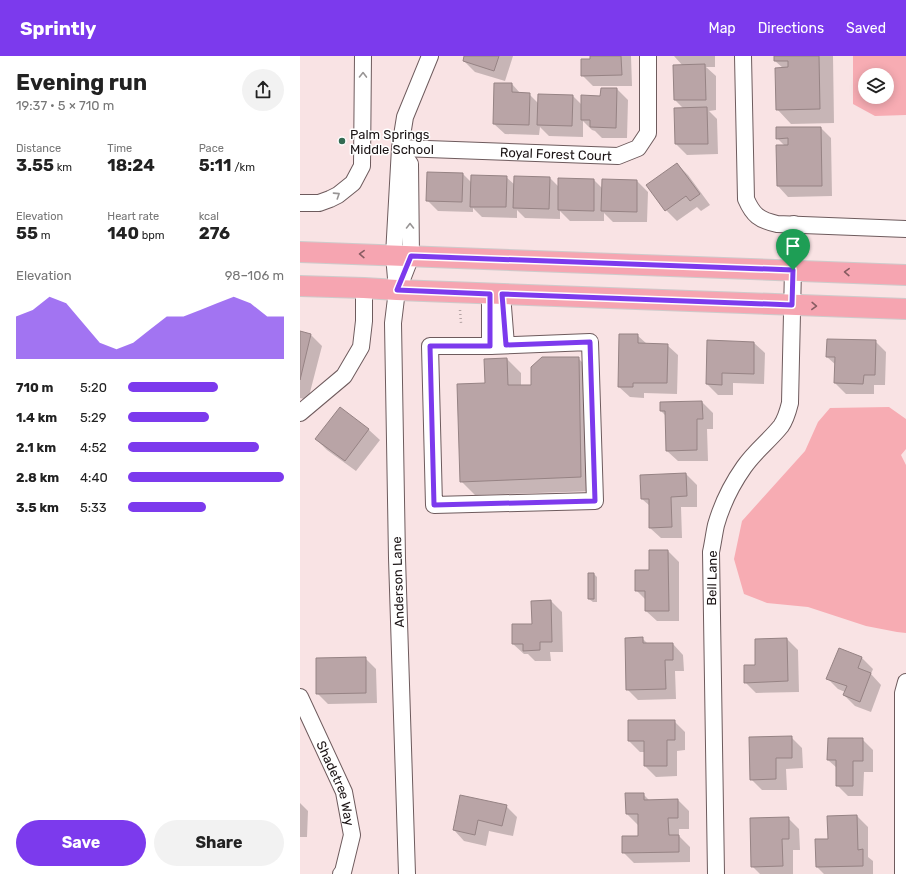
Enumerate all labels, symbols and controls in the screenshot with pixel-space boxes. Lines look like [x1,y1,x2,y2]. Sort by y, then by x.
text: Sprintly [20,17,96,40]
text: Map [709,20,736,37]
text: Directions [758,20,824,37]
text: Saved [846,20,886,37]
map controls [858,68,894,104]
button: layers [858,68,894,104]
text: Evening run [16,69,147,96]
button: share [242,69,284,111]
one-way arrow [359,72,367,78]
text: 19:37 · 5 × 710 m [16,98,114,113]
place label: Palm Springs Middle School [350,127,434,157]
marker: Palm Springs Middle School [337,136,347,146]
text: Distance [16,142,61,155]
text: Time [107,142,132,155]
text: Pace [199,142,224,155]
street label: Royal Forest Court [500,144,612,163]
text: 3.55 [16,155,54,175]
text: 18:24 [107,155,155,175]
text: 5:11 [199,155,232,175]
text: km [54,161,72,174]
text: /km [232,161,255,174]
one-way arrow [333,192,340,200]
text: Elevation [16,210,63,223]
text: Heart rate [107,210,159,223]
text: kcal [199,210,219,223]
text: 55 [16,223,38,243]
text: 140 [107,223,139,243]
text: 276 [199,223,230,243]
one-way arrow [406,223,414,229]
text: m [38,229,50,242]
text: bpm [139,229,165,242]
pin [776,229,810,270]
icon: arrive [782,235,804,257]
one-way arrow [359,250,365,258]
text: Elevation [16,268,72,283]
text: 98–106 m [225,268,284,283]
one-way arrow [844,268,850,277]
one-way arrow [811,301,817,310]
text: 710 m [16,380,53,395]
text: 5:20 [80,380,107,395]
text: 1.4 km [16,410,57,425]
text: 5:29 [80,410,106,425]
text: 2.1 km [16,440,56,455]
text: 4:52 [80,440,107,455]
text: 2.8 km [16,470,59,485]
text: 4:40 [80,470,108,485]
text: 3.5 km [16,500,59,515]
text: 5:33 [80,500,107,515]
street label: Anderson Lane [389,536,407,628]
street label: Bell Lane [704,550,720,606]
street label: Shadetree Way [314,738,358,827]
button: Save [16,820,146,866]
button: Share [154,820,284,866]

